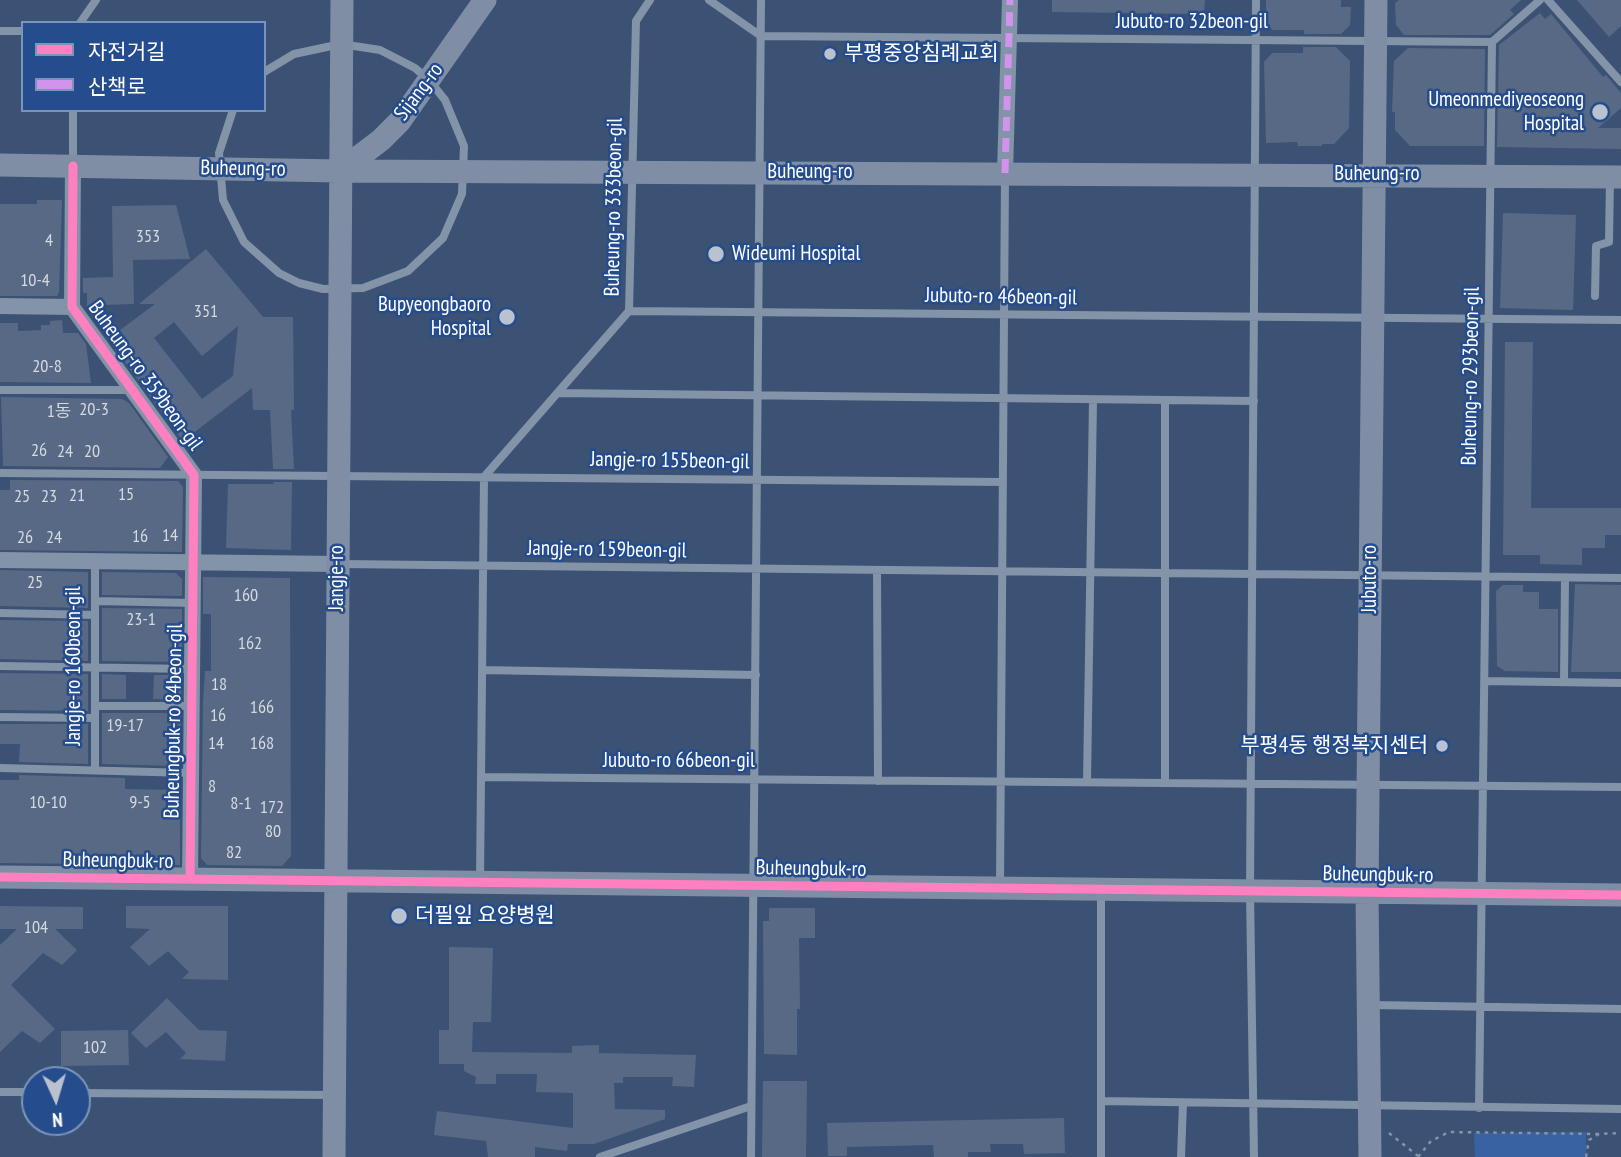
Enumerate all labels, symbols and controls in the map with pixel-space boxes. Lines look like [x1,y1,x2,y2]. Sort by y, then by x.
street label: Jubuto-ro 32beon-gil [1116,9,1268,35]
legend [21,21,266,112]
text: 자전거길 [88,38,165,65]
place label: 부평중앙침례교회 [844,41,999,67]
marker: 부평중앙침례교회 [822,46,838,62]
street label: Sijang-ro [389,58,449,126]
text: 산책로 [88,73,146,100]
place label: Umeonmediyeoseong Hospital [1428,87,1584,137]
marker: Umeonmediyeoseong Hospital [1590,102,1610,122]
street label: Buheung-ro 333beon-gil [600,117,628,297]
street label: Buheung-ro [200,156,286,182]
street label: Buheung-ro [767,159,853,185]
street label: Buheung-ro [1334,161,1420,187]
house number: 353 [136,226,160,248]
house number: 4 [45,230,53,252]
place label: Wideumi Hospital [732,241,860,267]
marker: Wideumi Hospital [706,244,726,264]
house number: 10-4 [20,270,50,292]
street label: Jubuto-ro 46beon-gil [925,283,1077,311]
street label: Buheung-ro 293beon-gil [1457,286,1485,466]
place label: Bupyeongbaoro Hospital [378,292,491,342]
street label: Buheung-ro 359beon-gil [82,296,208,456]
house number: 351 [194,301,218,323]
marker: Bupyeongbaoro Hospital [497,307,517,327]
house number: 20-8 [32,356,62,378]
house number: 20-3 [79,399,109,421]
house number: 1동 [47,401,71,423]
house number: 26 [31,440,47,462]
house number: 24 [57,441,73,463]
house number: 20 [84,441,100,463]
street label: Jangje-ro 155beon-gil [590,447,750,475]
house number: 15 [118,484,134,506]
house number: 21 [69,485,85,507]
house number: 25 [14,486,30,508]
house number: 23 [41,486,57,508]
house number: 14 [162,525,178,547]
house number: 16 [132,526,148,548]
house number: 26 [17,527,33,549]
house number: 24 [46,527,62,549]
street label: Jangje-ro 159beon-gil [527,536,687,564]
street label: Jangje-ro [324,545,350,611]
street label: Jubuto-ro [1357,545,1383,613]
house number: 25 [27,572,43,594]
house number: 160 [234,585,258,607]
street label: Jangje-ro 160beon-gil [61,586,87,746]
house number: 23-1 [126,609,156,631]
street label: Buheungbuk-ro 84beon-gil [160,623,188,819]
house number: 162 [238,633,262,655]
house number: 18 [211,674,227,696]
house number: 166 [250,697,274,719]
house number: 16 [210,705,226,727]
house number: 19-17 [106,715,144,737]
house number: 14 [208,733,224,755]
house number: 168 [250,733,274,755]
place label: 부평4동 행정복지센터 [1240,733,1428,759]
marker: 부평4동 행정복지센터 [1434,738,1450,754]
street label: Jubuto-ro 66beon-gil [603,748,755,774]
house number: 8 [208,776,216,798]
house number: 10-10 [29,792,67,814]
house number: 9-5 [129,792,151,814]
house number: 8-1 [230,793,252,815]
house number: 172 [260,797,284,819]
house number: 80 [265,821,281,843]
house number: 82 [226,842,242,864]
street label: Buheungbuk-ro [62,847,174,875]
street label: Buheungbuk-ro [755,855,867,883]
street label: Buheungbuk-ro [1322,861,1434,889]
place label: 더필잎 요양병원 [415,903,555,929]
marker: 더필잎 요양병원 [389,906,409,926]
house number: 104 [24,917,48,939]
house number: 102 [83,1037,107,1059]
north arrow [21,1066,91,1136]
text: N [51,1108,63,1132]

